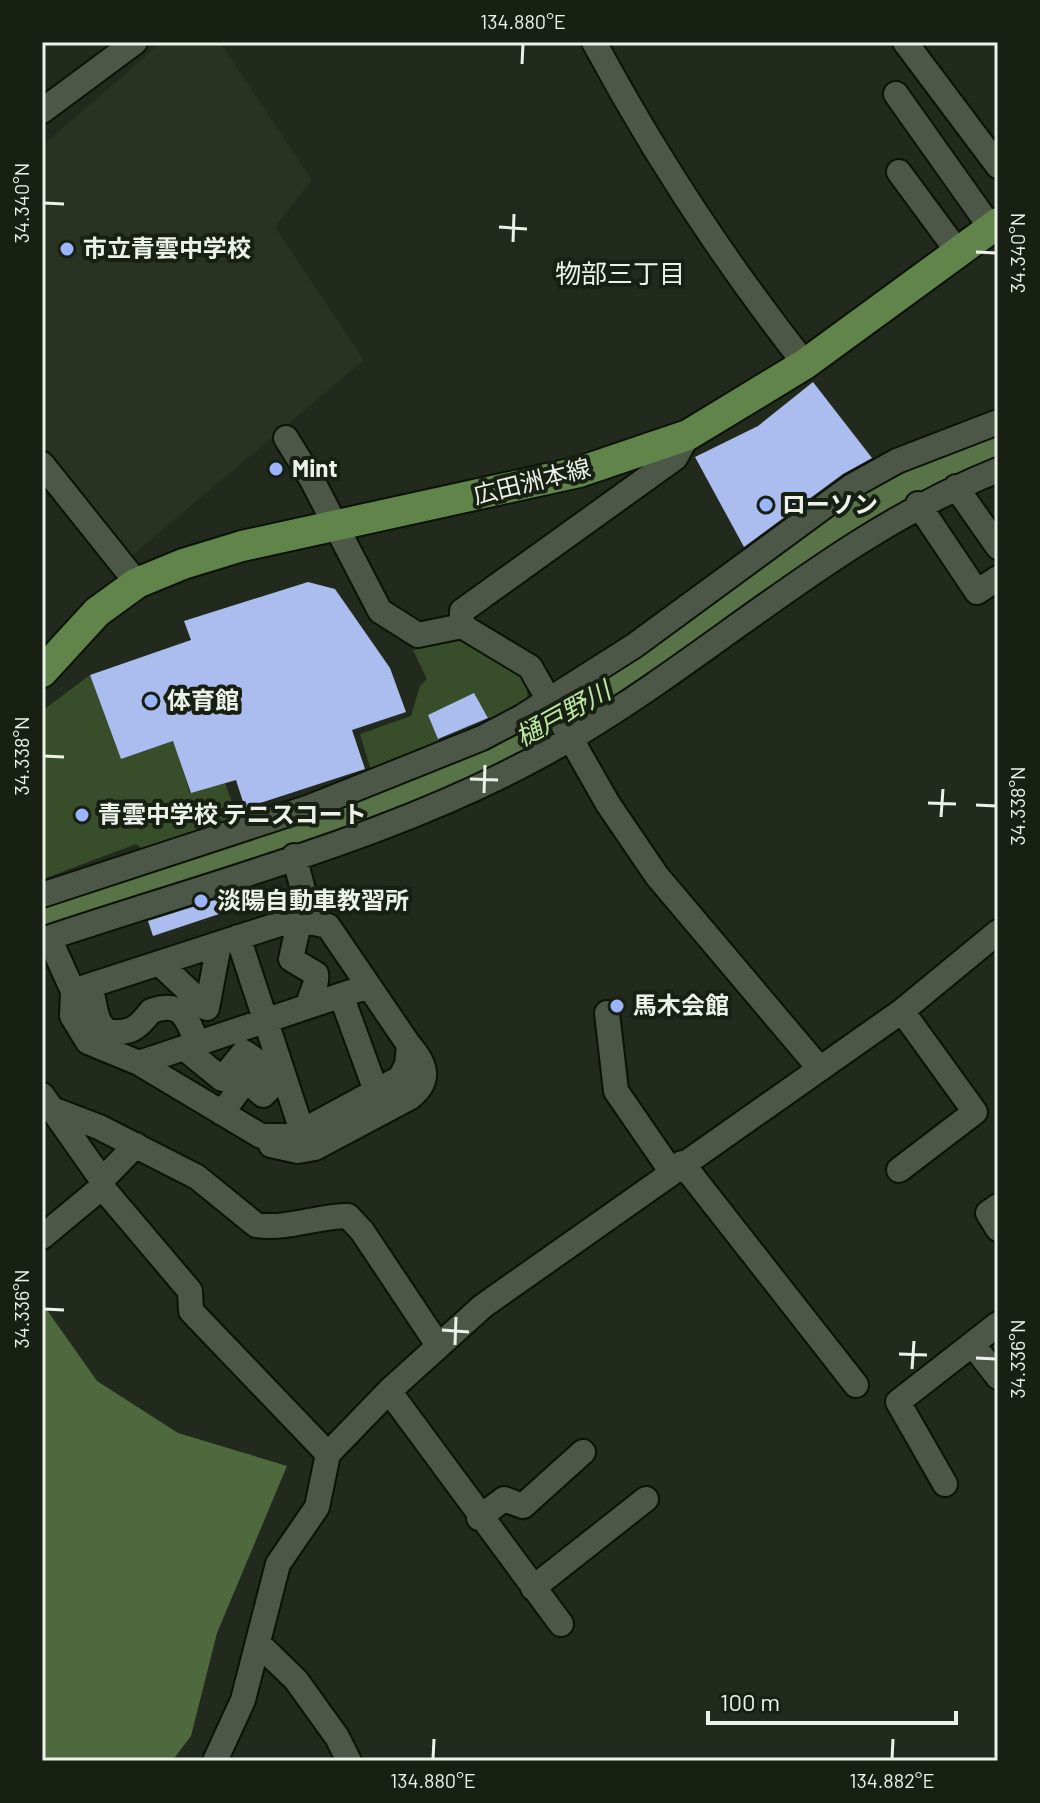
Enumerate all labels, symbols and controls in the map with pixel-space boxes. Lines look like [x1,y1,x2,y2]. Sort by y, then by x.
text: 134.880°E [480,9,566,33]
text: 34.340°N [9,163,33,243]
text: 34.340°N [1005,213,1029,293]
place label: 市立青雲中学校 [83,233,251,262]
marker: 市立青雲中学校 [58,240,76,258]
district label: 物部三丁目 [555,257,685,288]
street label: 広田洲本線 [470,452,593,509]
place label: Mint [292,453,338,482]
marker: Mint [267,460,285,478]
place label: ローソン [782,489,878,518]
marker: ローソン [757,496,775,514]
water label: 樋戸野川 [509,672,618,751]
place label: 体育館 [167,685,239,714]
marker: 体育館 [142,692,160,710]
text: 34.338°N [9,716,33,796]
text: 34.338°N [1005,766,1029,846]
place label: 青雲中学校 テニスコート [98,799,367,828]
marker: 青雲中学校 テニスコート [73,806,91,824]
place label: 淡陽自動車教習所 [217,885,409,914]
marker: 淡陽自動車教習所 [192,892,210,910]
place label: 馬木会館 [633,990,729,1019]
marker: 馬木会館 [608,997,626,1015]
text: 34.336°N [9,1270,33,1348]
text: 34.336°N [1005,1320,1029,1398]
scale bar [708,1675,956,1725]
text: 100 m [720,1687,780,1716]
text: 134.880°E [390,1768,476,1792]
text: 134.882°E [849,1768,935,1792]

